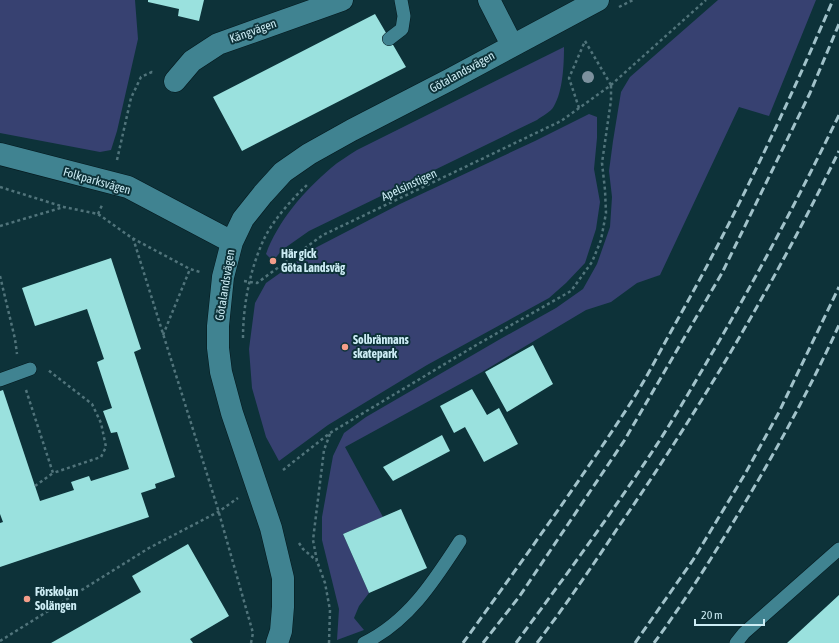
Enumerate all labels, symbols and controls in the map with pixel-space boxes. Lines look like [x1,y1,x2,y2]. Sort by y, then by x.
street label: Kängvägen [228,16,278,46]
street label: Götalandsvägen [427,48,497,96]
street label: Folkparksvägen [62,165,132,197]
street label: Apelsinstigen [379,166,439,204]
place label: Här gick Göta Landsväg [281,247,346,275]
street label: Götalandsvägen [212,248,238,322]
marker: Här gick Göta Landsväg [268,256,278,266]
place label: Solbrännans skatepark [353,333,409,361]
marker: Solbrännans skatepark [340,342,350,352]
place label: Förskolan Solängen [35,585,78,613]
marker: Förskolan Solängen [22,594,32,604]
scale bar [695,601,764,627]
text: 20 m [701,608,723,622]

